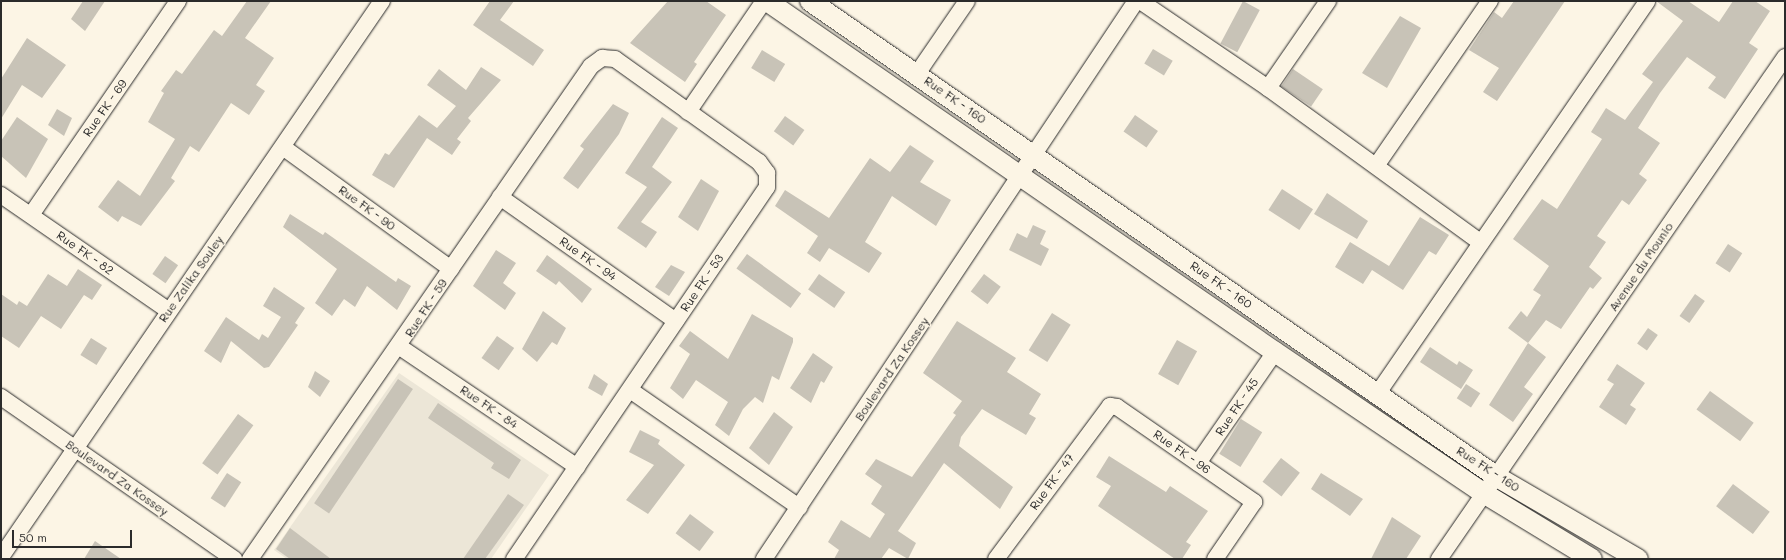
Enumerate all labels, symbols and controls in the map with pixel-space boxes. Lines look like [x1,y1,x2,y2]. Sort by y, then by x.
street label: Rue FK - 160 [921,73,989,127]
street label: Rue FK - 69 [80,77,130,139]
street label: Rue FK - 90 [336,183,398,233]
street label: Avenue du Mounio [1606,220,1676,314]
street label: Rue FK - 82 [54,228,116,278]
street label: Rue Zalika Souley [156,233,226,325]
street label: Rue FK - 94 [557,234,619,284]
street label: Rue FK - 53 [677,251,727,315]
street label: Rue FK - 160 [1187,258,1255,312]
street label: Rue FK - 59 [402,276,450,340]
street label: Boulevard Za Kossey [852,314,932,424]
street label: Rue FK - 45 [1212,375,1262,439]
street label: Rue FK - 84 [457,382,521,432]
street label: Rue FK - 96 [1151,427,1213,477]
street label: Boulevard Za Kossey [63,437,171,519]
street label: Rue FK - 160 [1454,443,1522,495]
street label: Rue FK - 47 [1027,451,1077,513]
scale bar [14,522,134,548]
text: 50 m [19,529,47,545]

